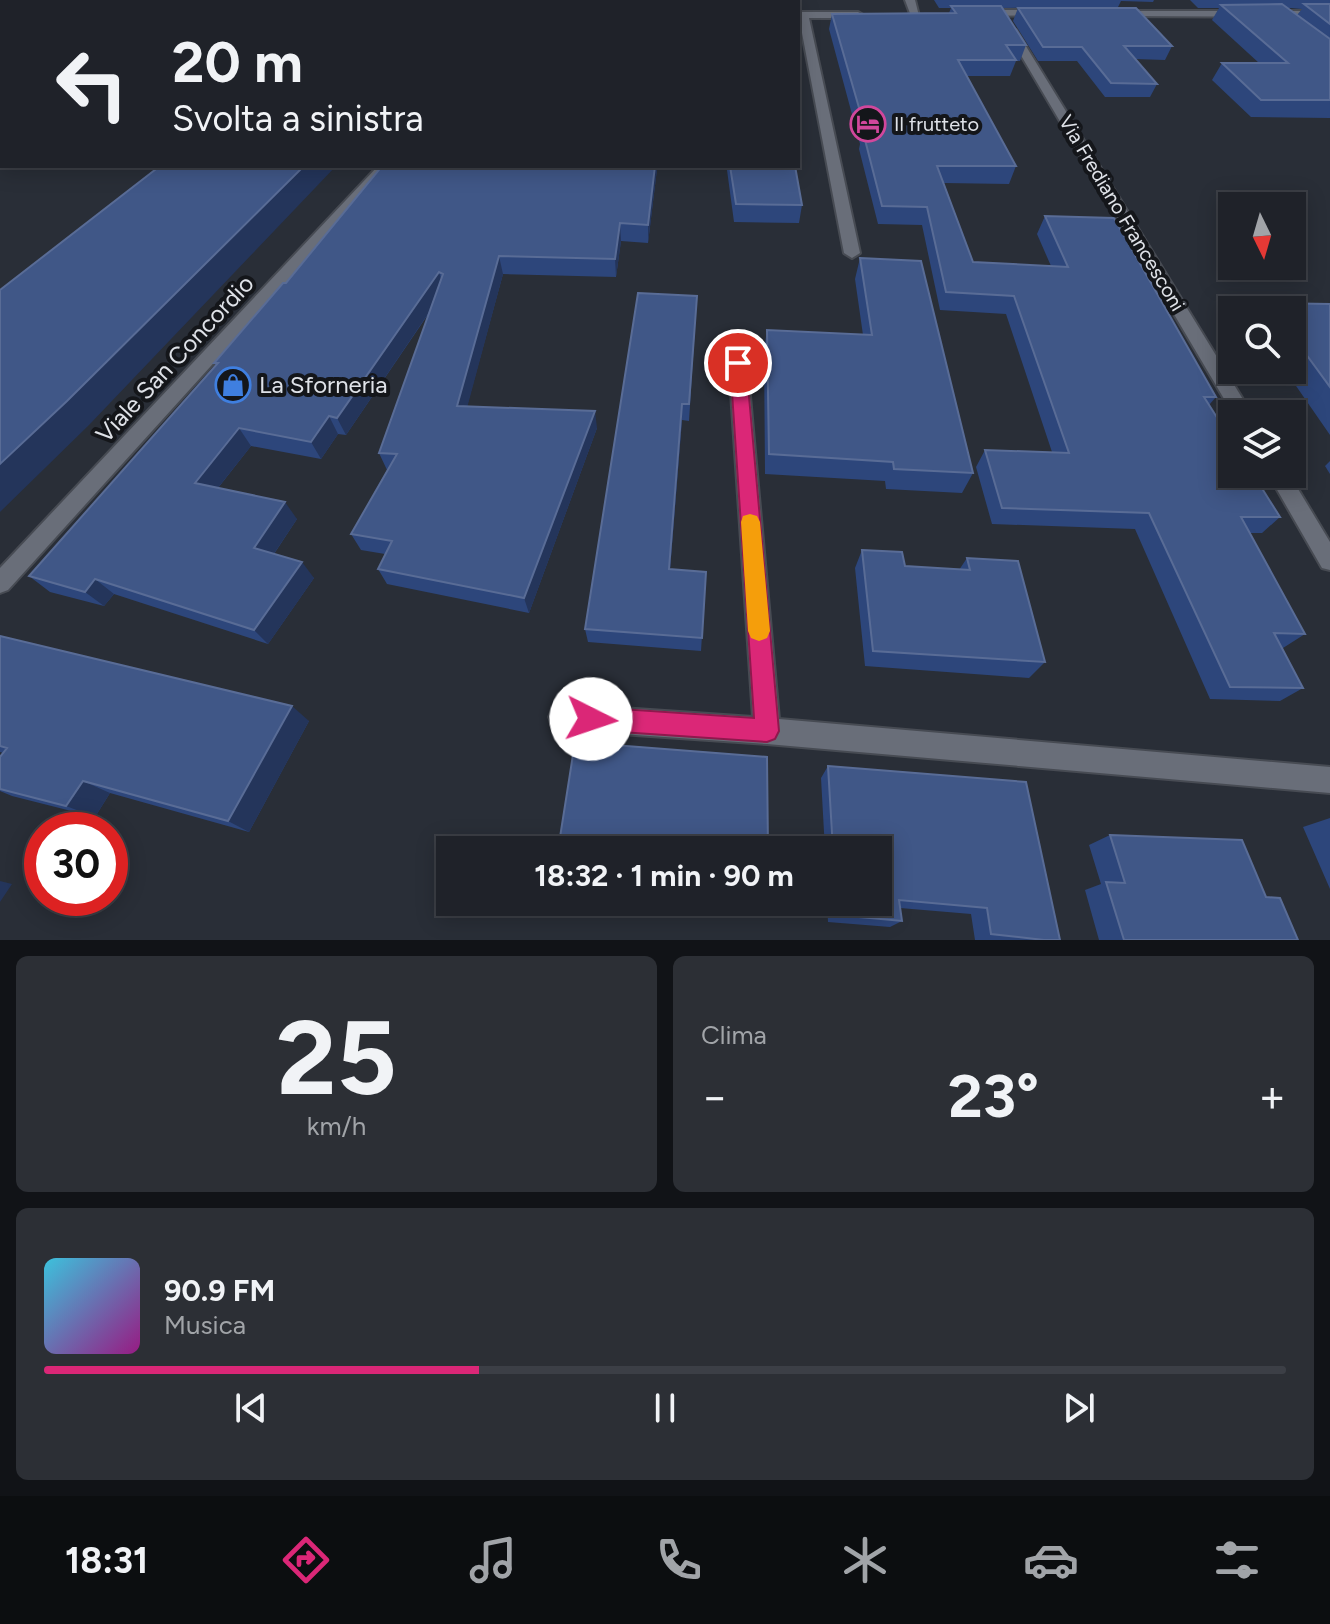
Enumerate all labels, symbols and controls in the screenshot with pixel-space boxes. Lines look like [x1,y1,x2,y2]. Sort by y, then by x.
text: 20 m [172,29,303,96]
icon: left [40,32,144,136]
text: Svolta a sinistra [172,97,424,140]
hotel icon: Il frutteto [849,105,887,143]
street label: Via Frediano Francesconi [1054,111,1190,315]
place label: Il frutteto [894,112,979,136]
north arrow [1218,192,1306,280]
map controls [1218,192,1306,488]
street label: Viale San Concordio [90,269,260,448]
button: search [1218,296,1306,384]
pin [704,329,772,397]
icon: arrive [716,341,760,385]
shop icon: La Sforneria [214,366,252,404]
place label: La Sforneria [259,370,388,399]
button: layers [1218,400,1306,488]
position arrow [549,677,633,761]
speed limit sign: 30 [24,812,128,916]
text: 18:32 · 1 min · 90 m [534,857,794,894]
text: 25 [276,995,397,1120]
text: Clima [701,1019,767,1051]
text: 23° [948,1060,1039,1132]
text: − [701,1070,728,1123]
text: + [1259,1070,1286,1123]
text: km/h [307,1110,366,1142]
text: 90.9 FM [164,1272,275,1309]
text: Musica [164,1309,246,1341]
icon: previous [229,1386,273,1430]
icon: pause [643,1386,687,1430]
icon: next [1057,1386,1101,1430]
icon: directions [278,1532,334,1588]
icon: music [465,1532,521,1588]
icon: phone [651,1532,707,1588]
icon: climate [837,1532,893,1588]
icon: car [1023,1532,1079,1588]
icon: filters [1209,1532,1265,1588]
text: 18:31 [65,1539,148,1582]

